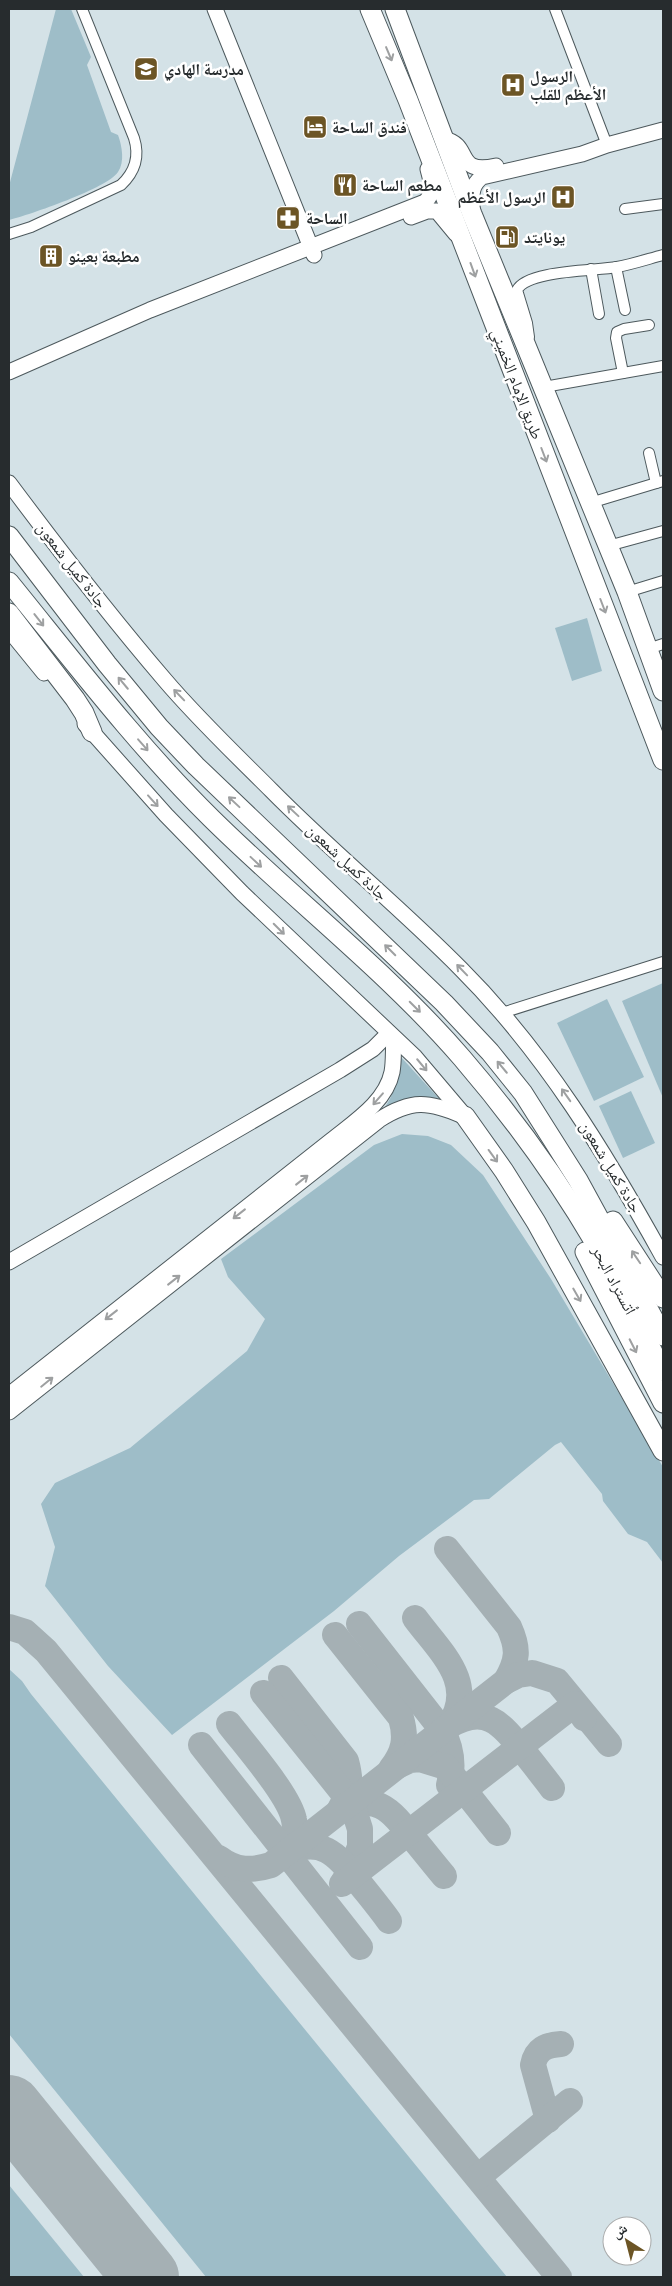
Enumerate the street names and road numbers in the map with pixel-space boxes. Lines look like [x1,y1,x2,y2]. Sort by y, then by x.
street label: طريق الإمام الخميني [484,326,547,443]
street label: جادة كميل شمعون [32,518,111,612]
street label: جادة كميل شمعون [302,820,391,905]
street label: جادة كميل شمعون [575,1118,646,1217]
street label: أتستراد البحر [588,1241,640,1318]

